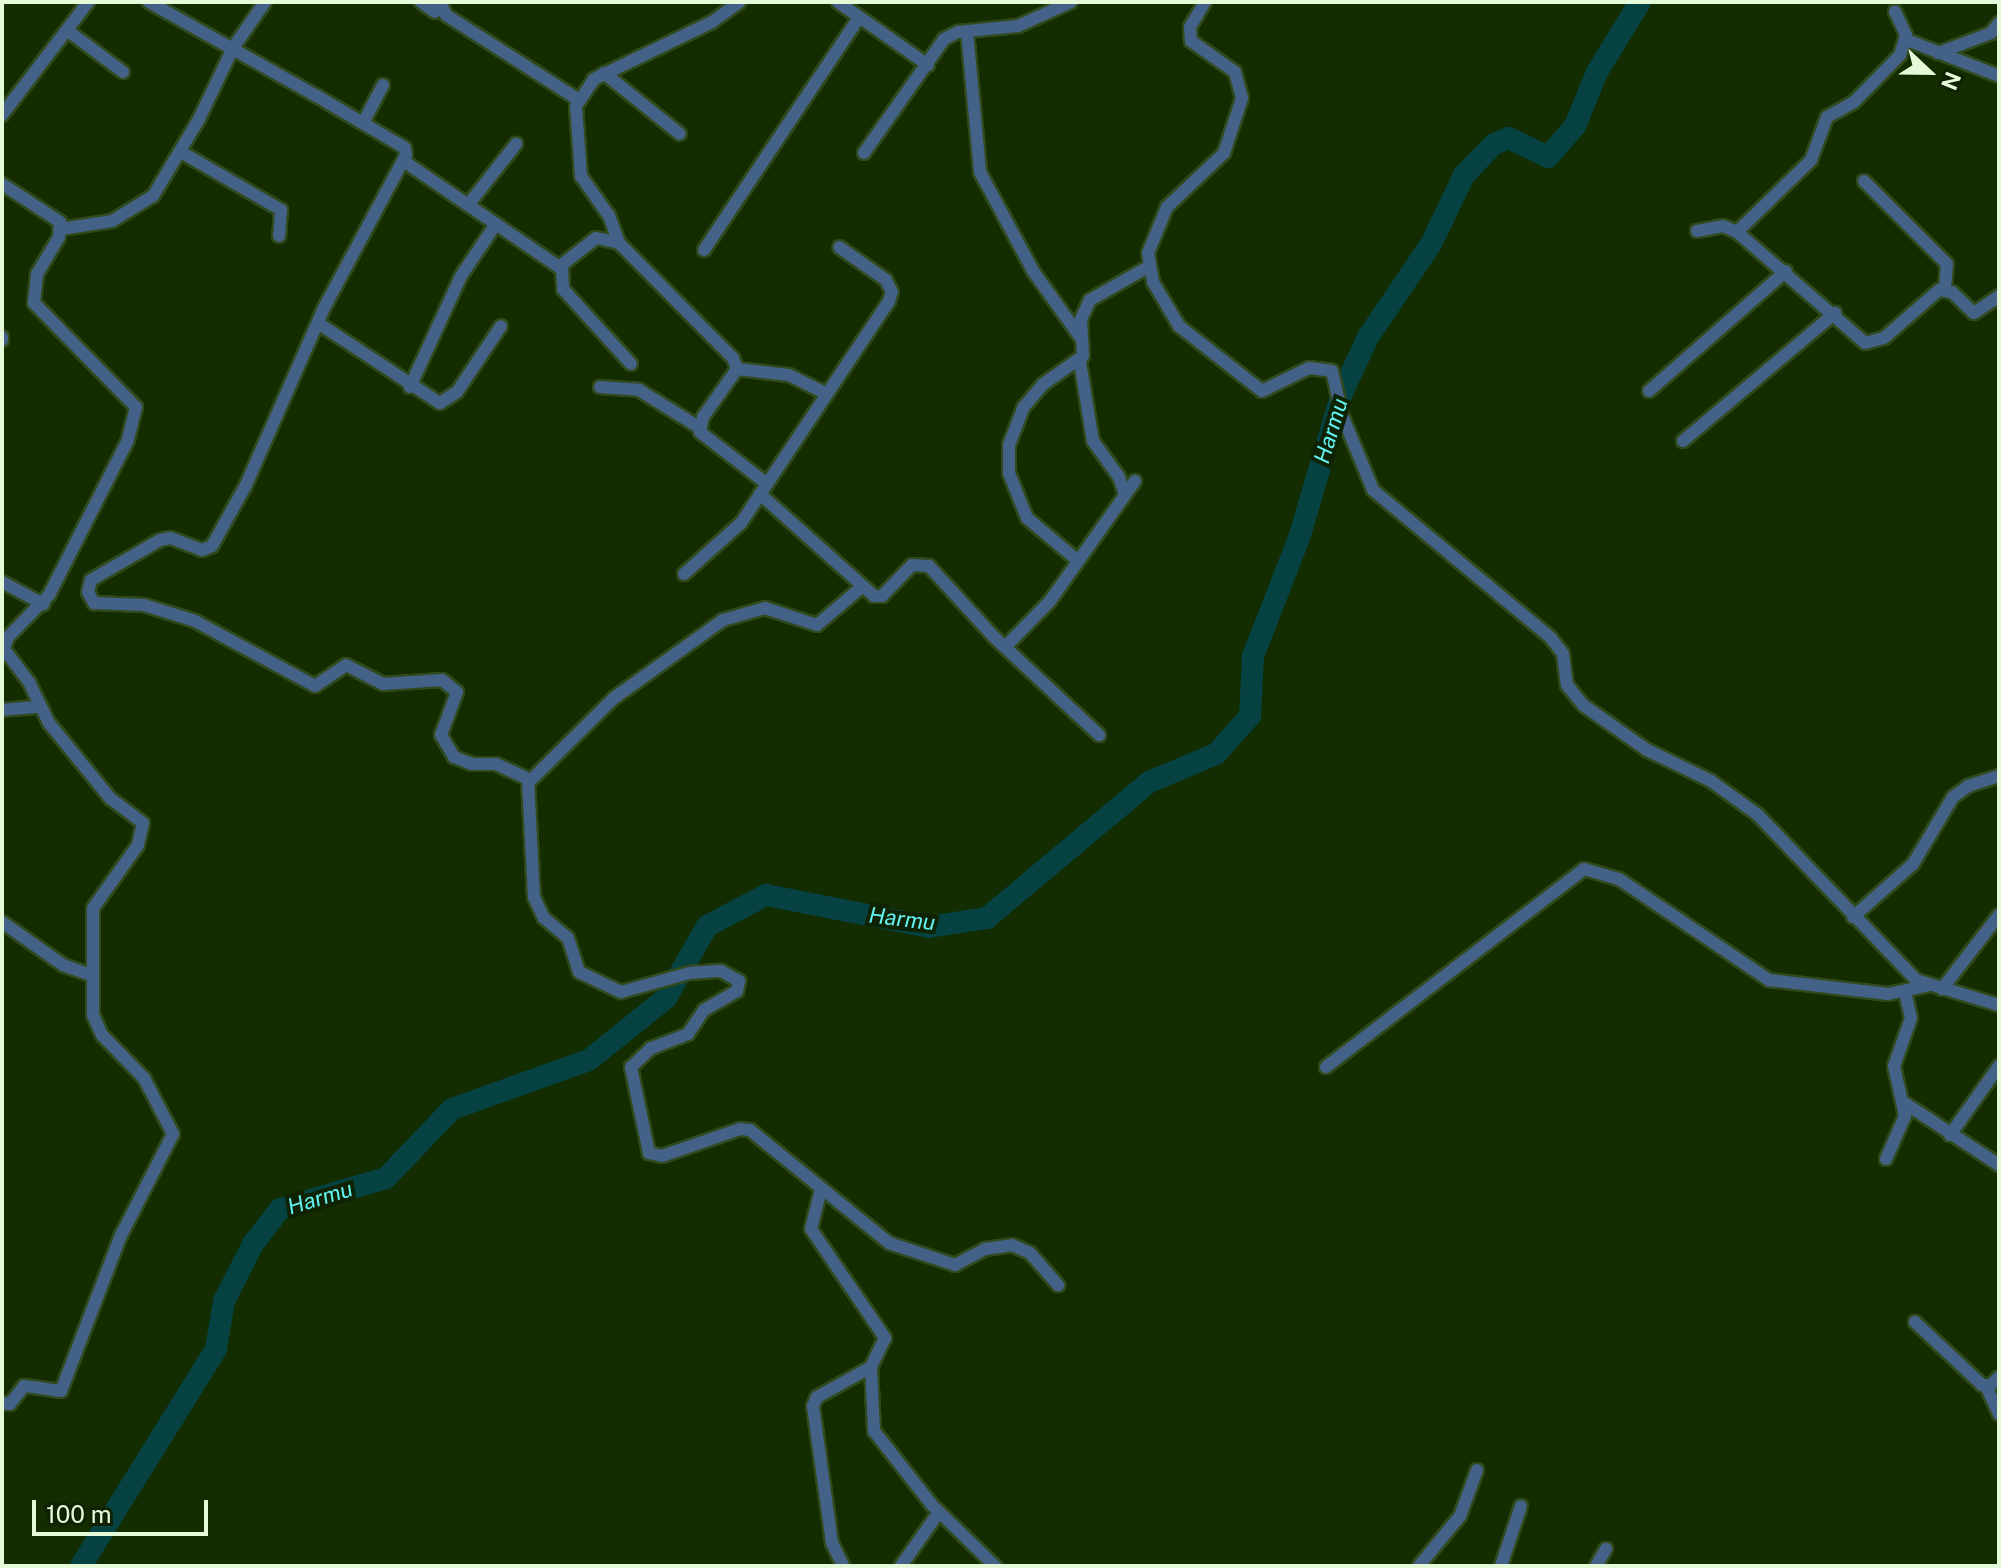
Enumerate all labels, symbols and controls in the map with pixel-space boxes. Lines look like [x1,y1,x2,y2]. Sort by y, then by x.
north arrow [1889,32,1969,112]
text: N [1936,68,1967,94]
water label: Harmu [1309,395,1353,467]
water label: Harmu [867,902,937,936]
water label: Harmu [284,1176,356,1220]
scale bar [36,1484,212,1534]
text: 100 m [46,1500,112,1528]

